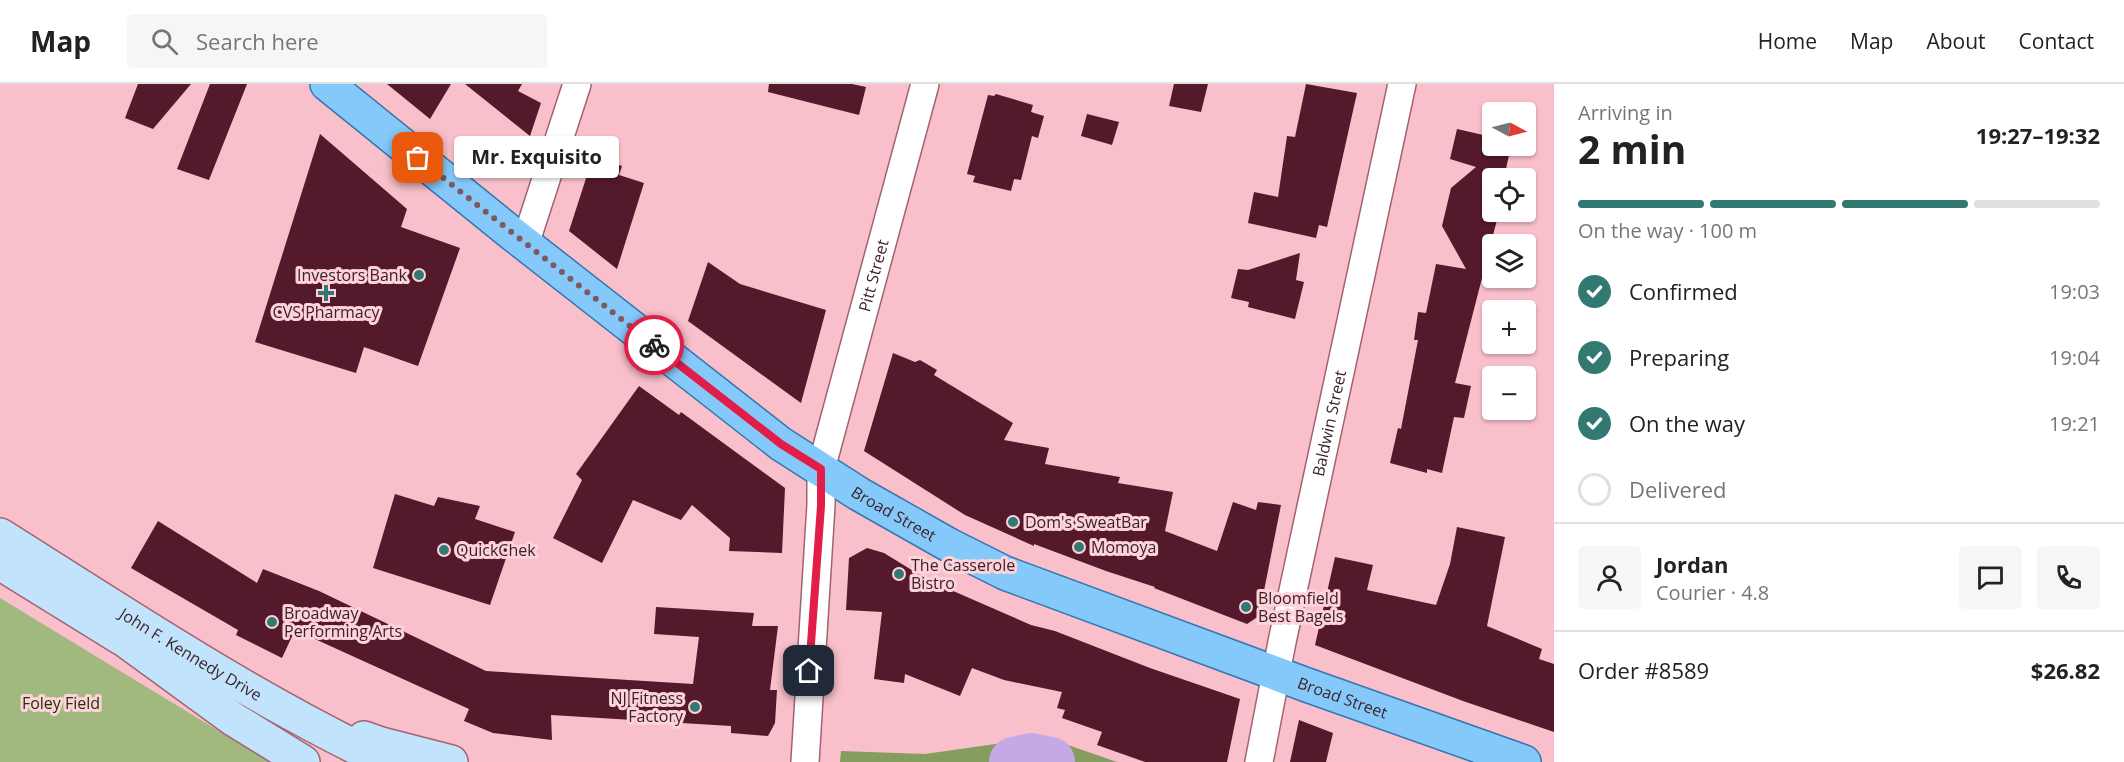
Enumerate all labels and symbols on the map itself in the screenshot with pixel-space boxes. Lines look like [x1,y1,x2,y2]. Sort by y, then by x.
north arrow [1482,102,1536,156]
pin [392,132,443,183]
callout: Mr. Exquisito [454,137,619,179]
street label: Pitt Street [853,237,894,314]
place label: Investors Bank [297,264,408,286]
marker: Investors Bank [412,268,426,282]
marker: CVS Pharmacy [319,286,333,300]
place label: CVS Pharmacy [273,301,380,323]
courier [624,315,684,375]
street label: Baldwin Street [1307,368,1351,478]
street label: Broad Street [847,481,940,547]
place label: Dom's SweatBar [1025,511,1147,533]
marker: Dom's SweatBar [1006,515,1020,529]
place label: Momoya [1091,536,1156,558]
place label: QuickChek [456,539,536,561]
marker: Momoya [1072,540,1086,554]
marker: QuickChek [437,543,451,557]
place label: The Casserole Bistro [911,554,1015,594]
marker: The Casserole Bistro [892,567,906,581]
place label: Bloomfield Best Bagels [1258,587,1343,627]
marker: Bloomfield Best Bagels [1239,600,1253,614]
street label: John F. Kennedy Drive [114,602,266,706]
place label: Broadway Performing Arts [284,602,402,642]
marker: Broadway Performing Arts [265,615,279,629]
pin [783,645,834,696]
street label: Broad Street [1294,671,1391,724]
place label: NJ Fitness Factory [610,687,684,727]
park label: Foley Field [22,692,100,714]
marker: NJ Fitness Factory [688,700,702,714]

